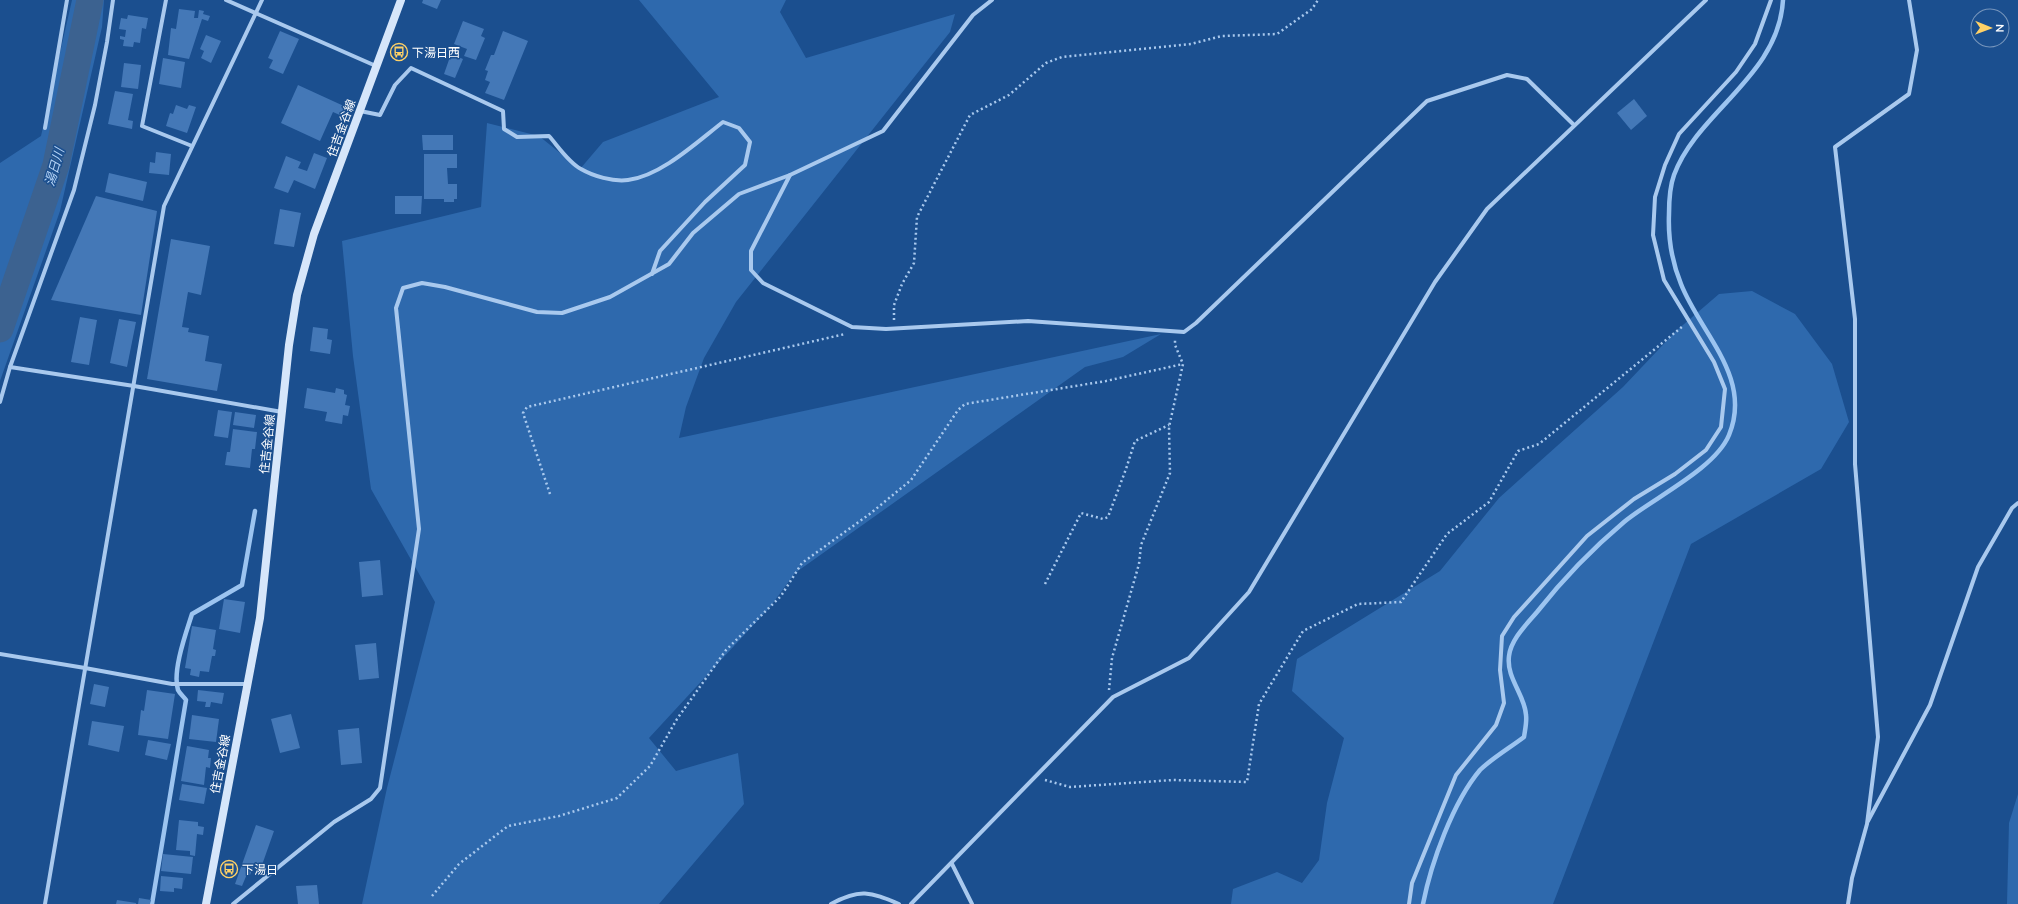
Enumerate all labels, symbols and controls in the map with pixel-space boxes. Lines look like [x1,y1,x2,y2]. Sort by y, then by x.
north arrow [1970,8,2010,48]
text: N [1993,24,2007,32]
bus stop icon: 下湯日西 [389,42,409,62]
place label: 下湯日西 [412,45,460,60]
street label: 住吉金谷線 [324,97,358,159]
water label: 湯日川 [41,144,68,188]
street label: 住吉金谷線 [256,413,278,475]
street label: 住吉金谷線 [207,733,233,795]
bus stop icon: 下湯日 [219,859,239,879]
place label: 下湯日 [242,862,278,877]

